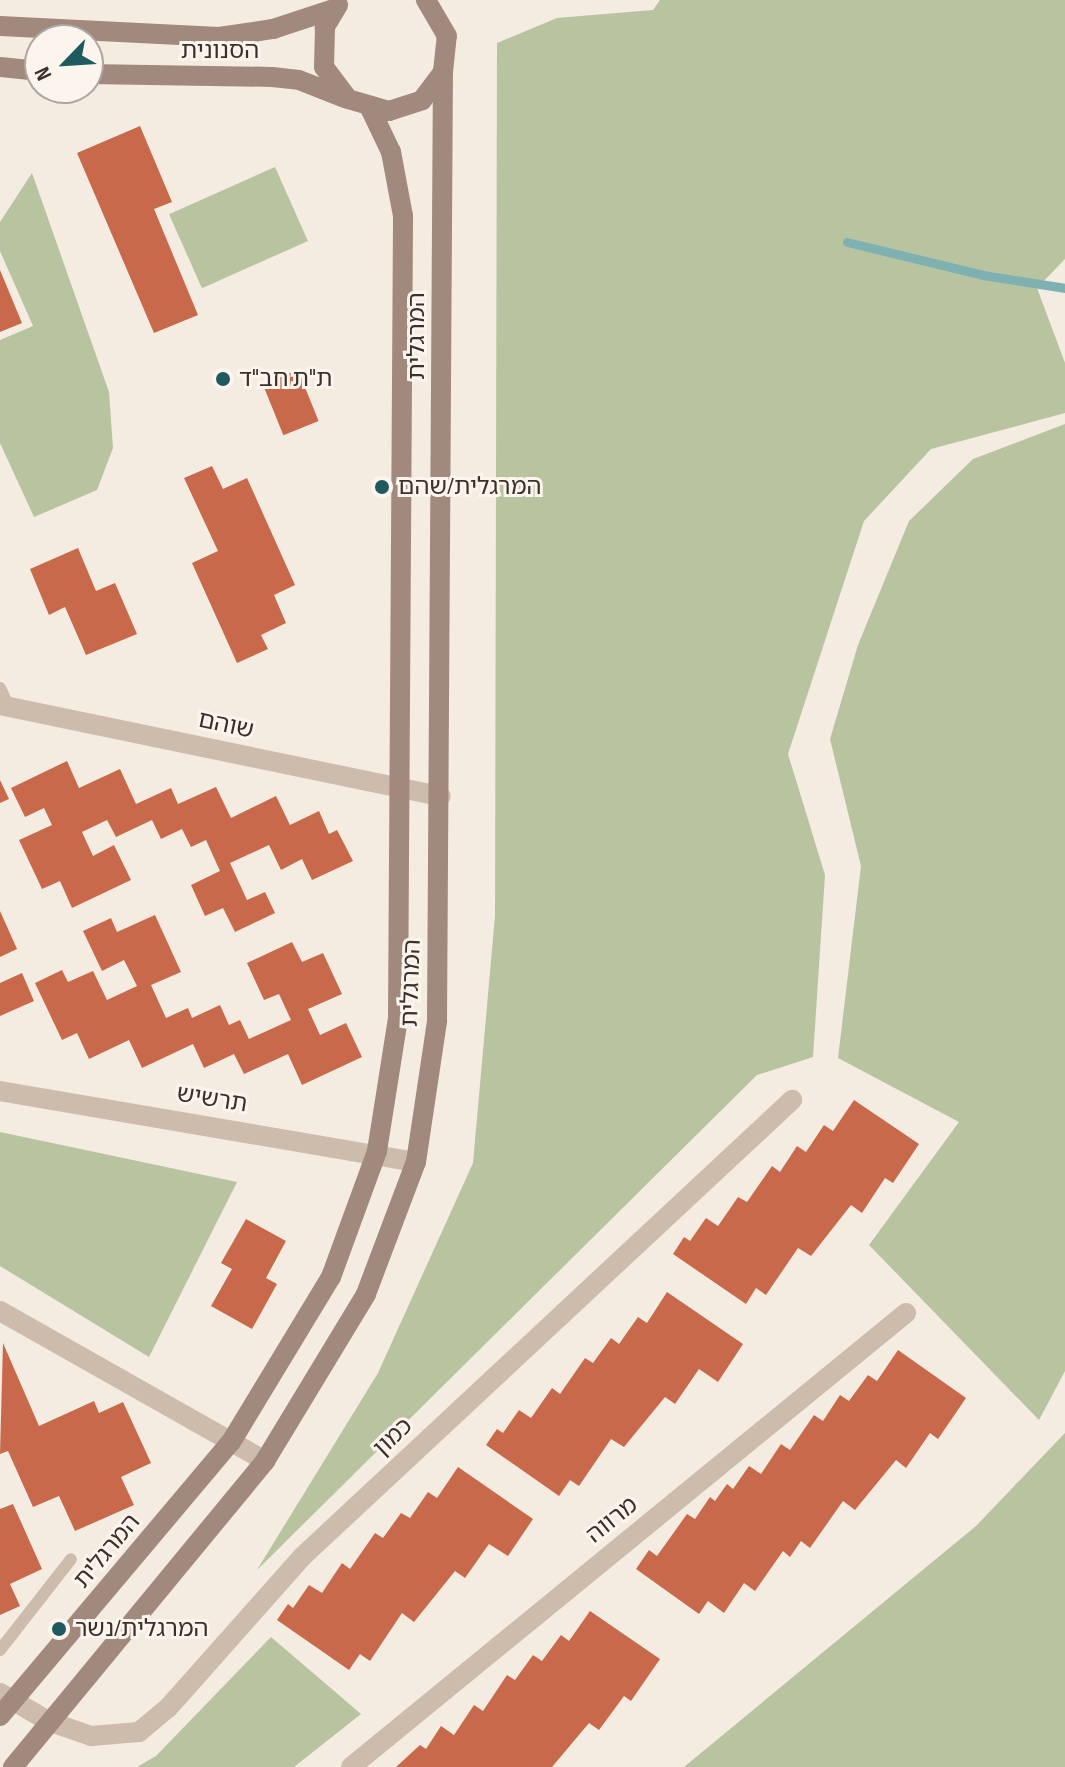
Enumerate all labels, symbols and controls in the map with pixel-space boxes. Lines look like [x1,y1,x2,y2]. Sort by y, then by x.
north arrow [24,24,104,104]
street label: הסנונית [181,37,259,65]
text: N [29,62,58,85]
street label: המרגלית [403,292,431,380]
place label: ת"ת חב"ד [239,365,332,393]
marker: ת"ת חב"ד [214,370,232,388]
place label: המרגלית/שהם [398,473,542,501]
marker: המרגלית/שהם [373,478,391,496]
street label: שוהם [196,705,256,745]
street label: המרגלית [395,939,427,1027]
street label: תרשיש [175,1079,249,1119]
street label: כמון [367,1412,419,1462]
street label: מרווה [580,1491,644,1549]
street label: המרגלית [68,1508,146,1594]
place label: המרגלית/נשר [75,1615,209,1643]
marker: המרגלית/נשר [50,1620,68,1638]

